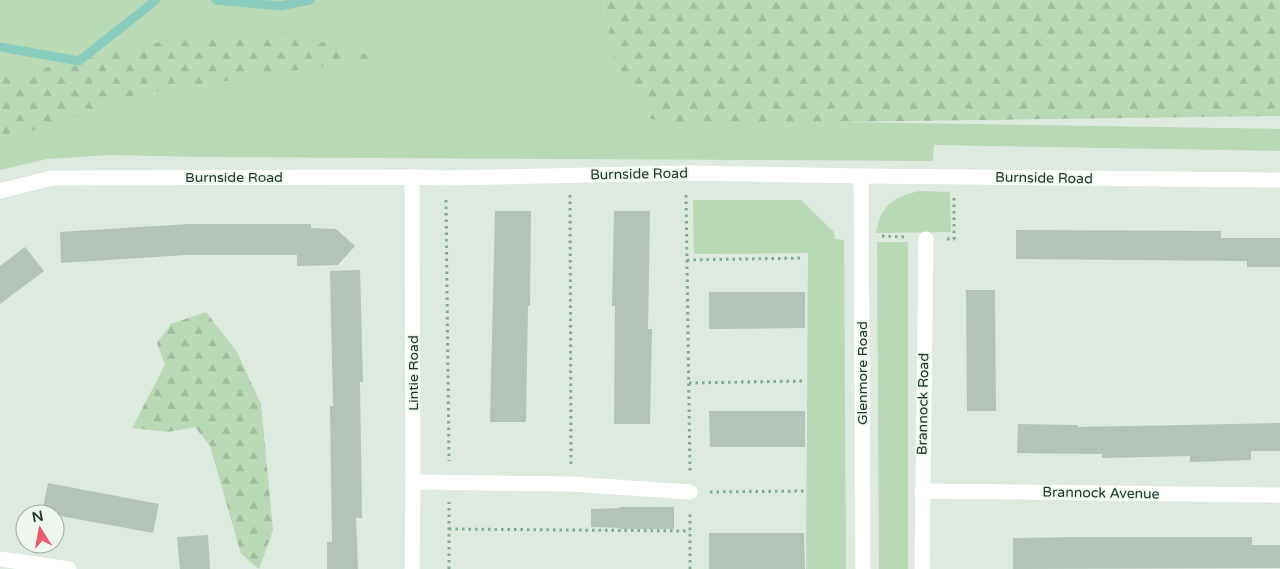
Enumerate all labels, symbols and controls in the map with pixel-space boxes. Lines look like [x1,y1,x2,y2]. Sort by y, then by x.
street label: Burnside Road [590,165,688,183]
street label: Burnside Road [185,169,283,186]
street label: Burnside Road [995,169,1093,187]
street label: Glenmore Road [854,321,871,425]
street label: Lintie Road [405,335,422,411]
street label: Brannock Road [914,353,932,455]
street label: Brannock Avenue [1042,483,1160,503]
north arrow [15,504,65,554]
text: N [30,507,45,526]

